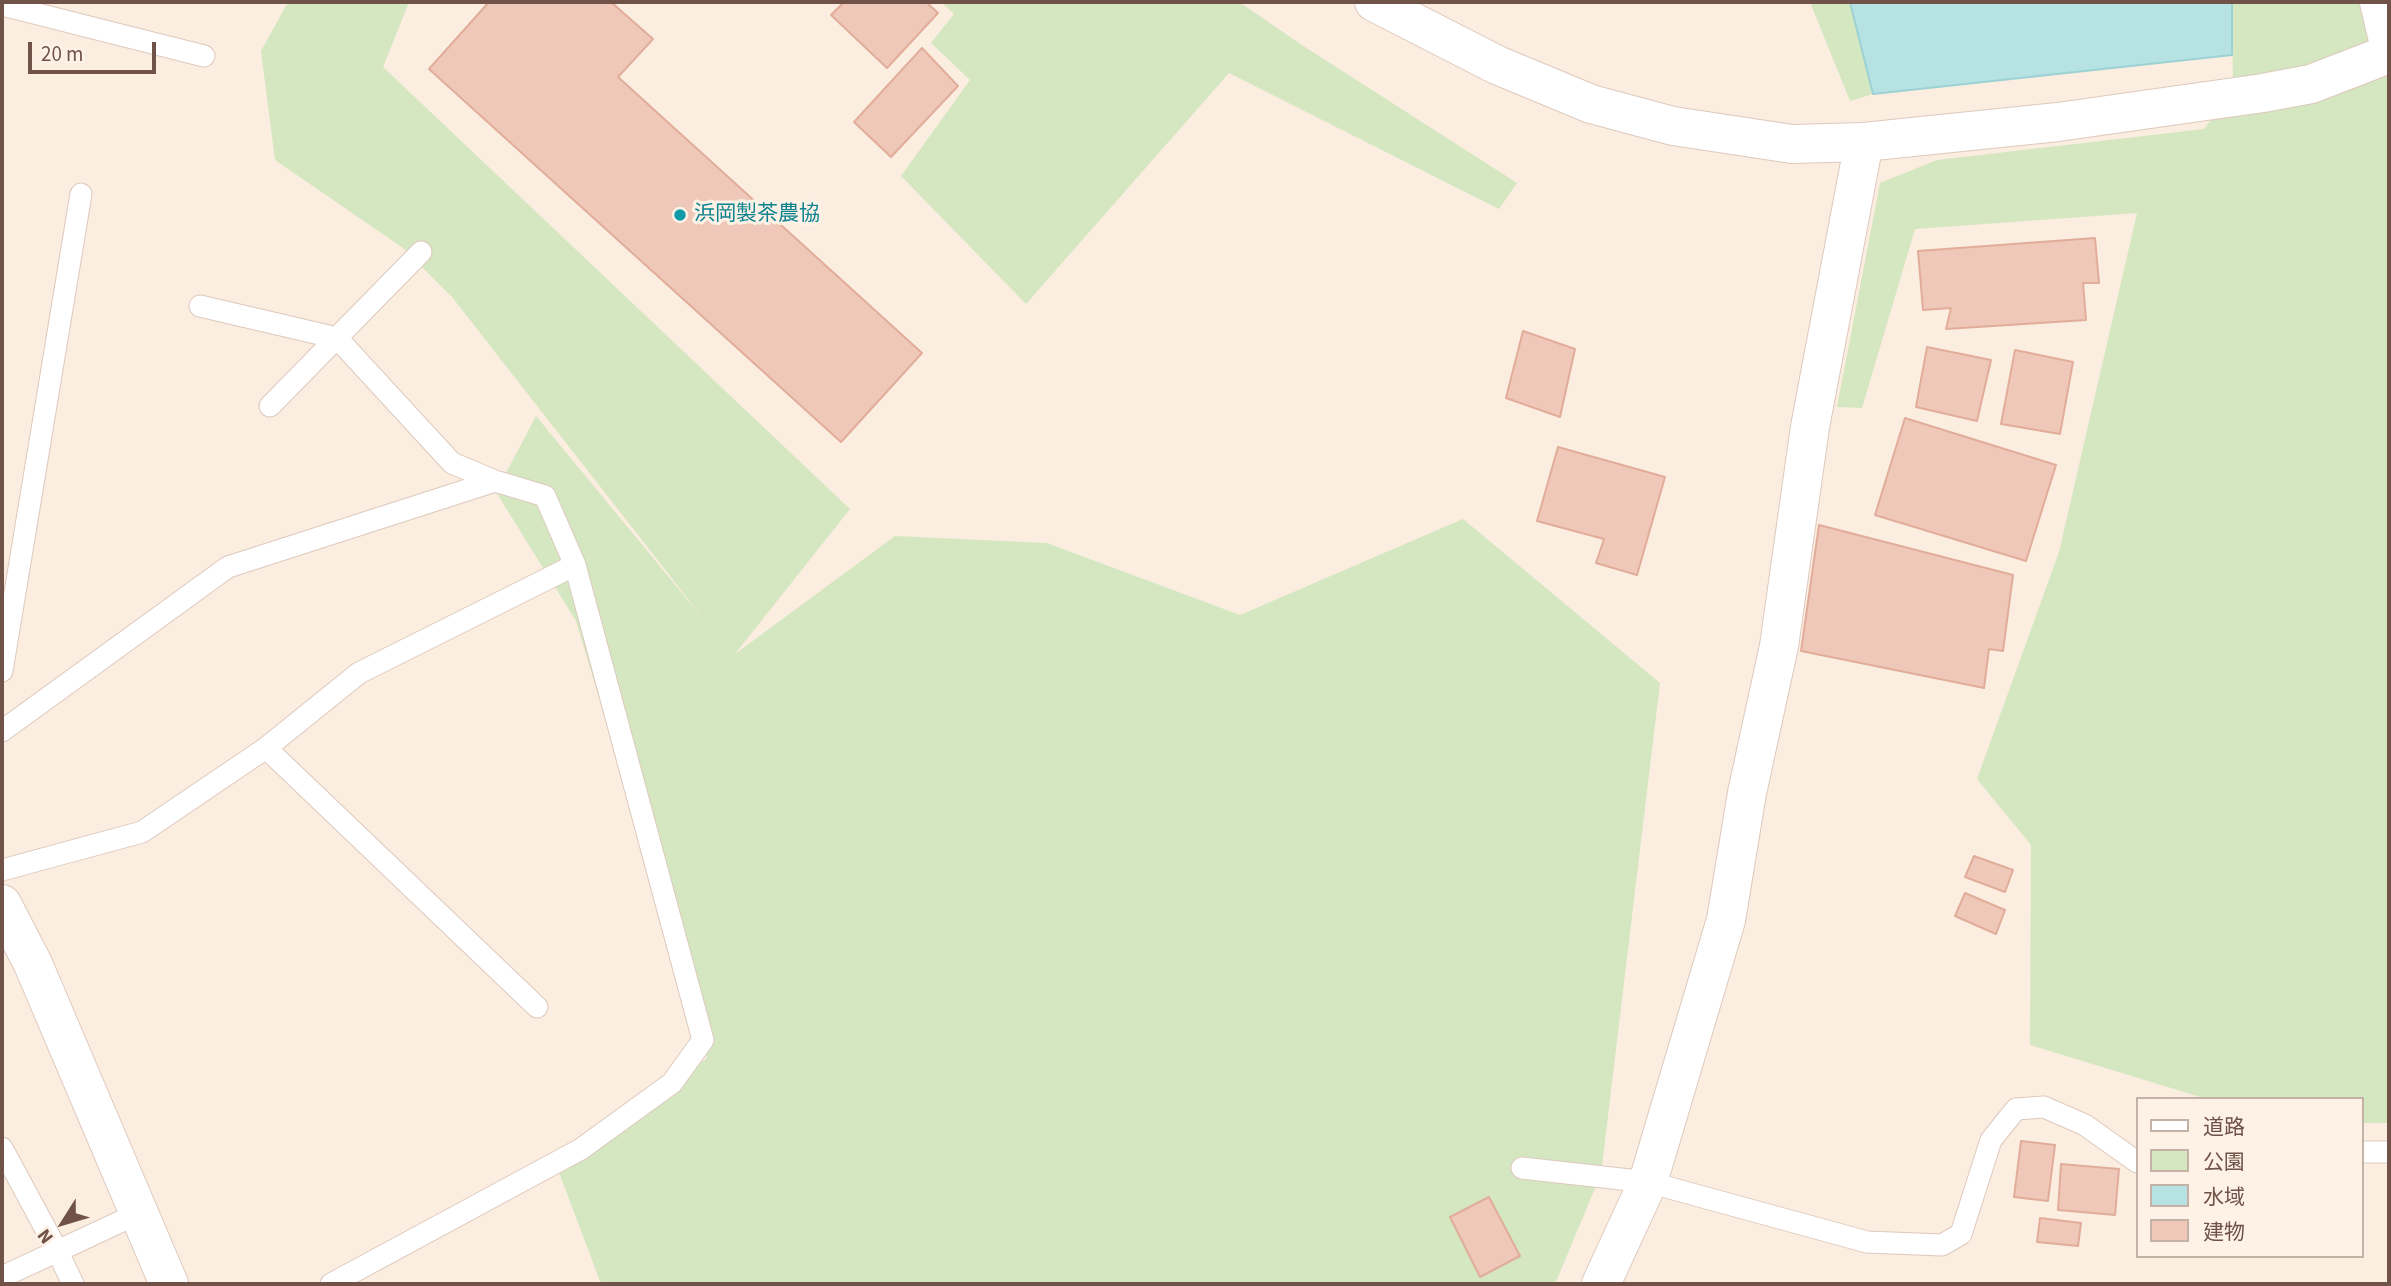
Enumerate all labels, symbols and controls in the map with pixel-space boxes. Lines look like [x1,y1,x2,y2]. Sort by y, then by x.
scale bar [32,28,159,72]
text: 20 m [41,39,83,69]
place label: 浜岡製茶農協 [694,202,820,228]
marker: 浜岡製茶農協 [672,207,688,223]
legend [2136,1097,2363,1258]
text: 道路 [2203,1112,2245,1142]
text: 公園 [2203,1147,2245,1177]
text: 水域 [2203,1182,2245,1212]
north arrow [28,1188,98,1258]
text: 建物 [2203,1217,2245,1247]
text: N [31,1223,60,1249]

